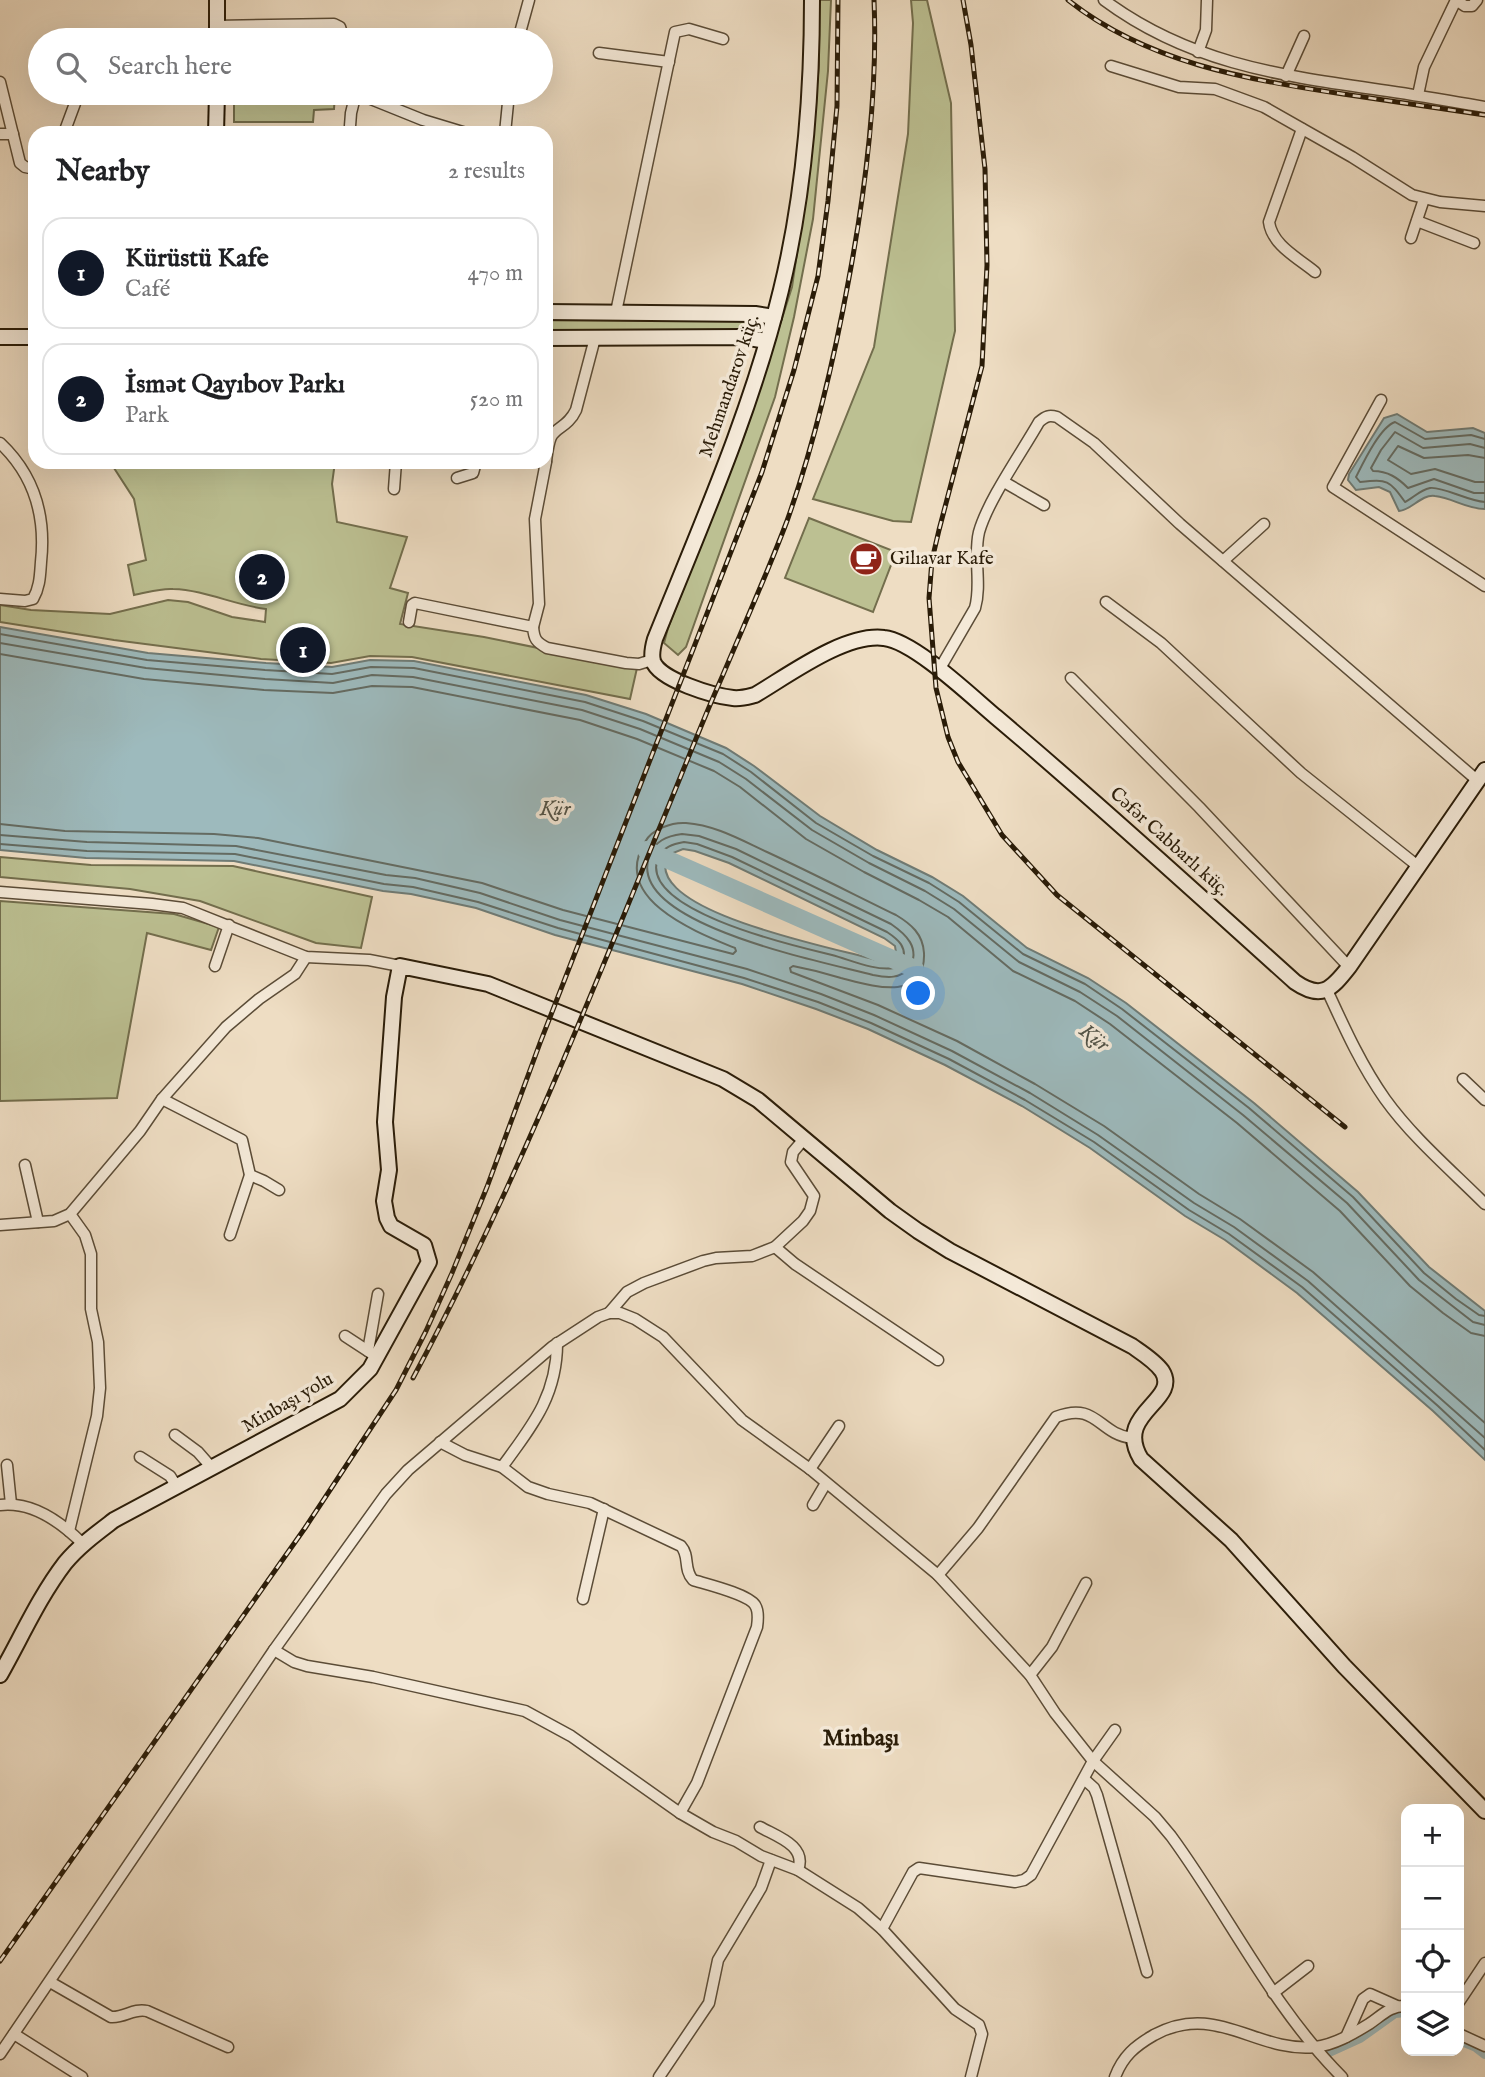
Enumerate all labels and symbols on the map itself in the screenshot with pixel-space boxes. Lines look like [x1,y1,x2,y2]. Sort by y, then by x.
street label: Mehmandarov küç. [694,311,766,461]
cafe icon: Gilıavar Kafe [847,540,885,578]
place label: Gilıavar Kafe [890,547,994,571]
pin: 2 [239,551,285,603]
pin: 1 [280,624,326,676]
street label: Cəfər Cabbarlı küç. [1104,782,1234,902]
water label: Kür [539,796,571,823]
your location [901,976,935,1010]
water label: Kür [1073,1017,1115,1059]
street label: Minbaşı yolu [238,1367,338,1439]
district label: Minbaşı [823,1724,899,1753]

